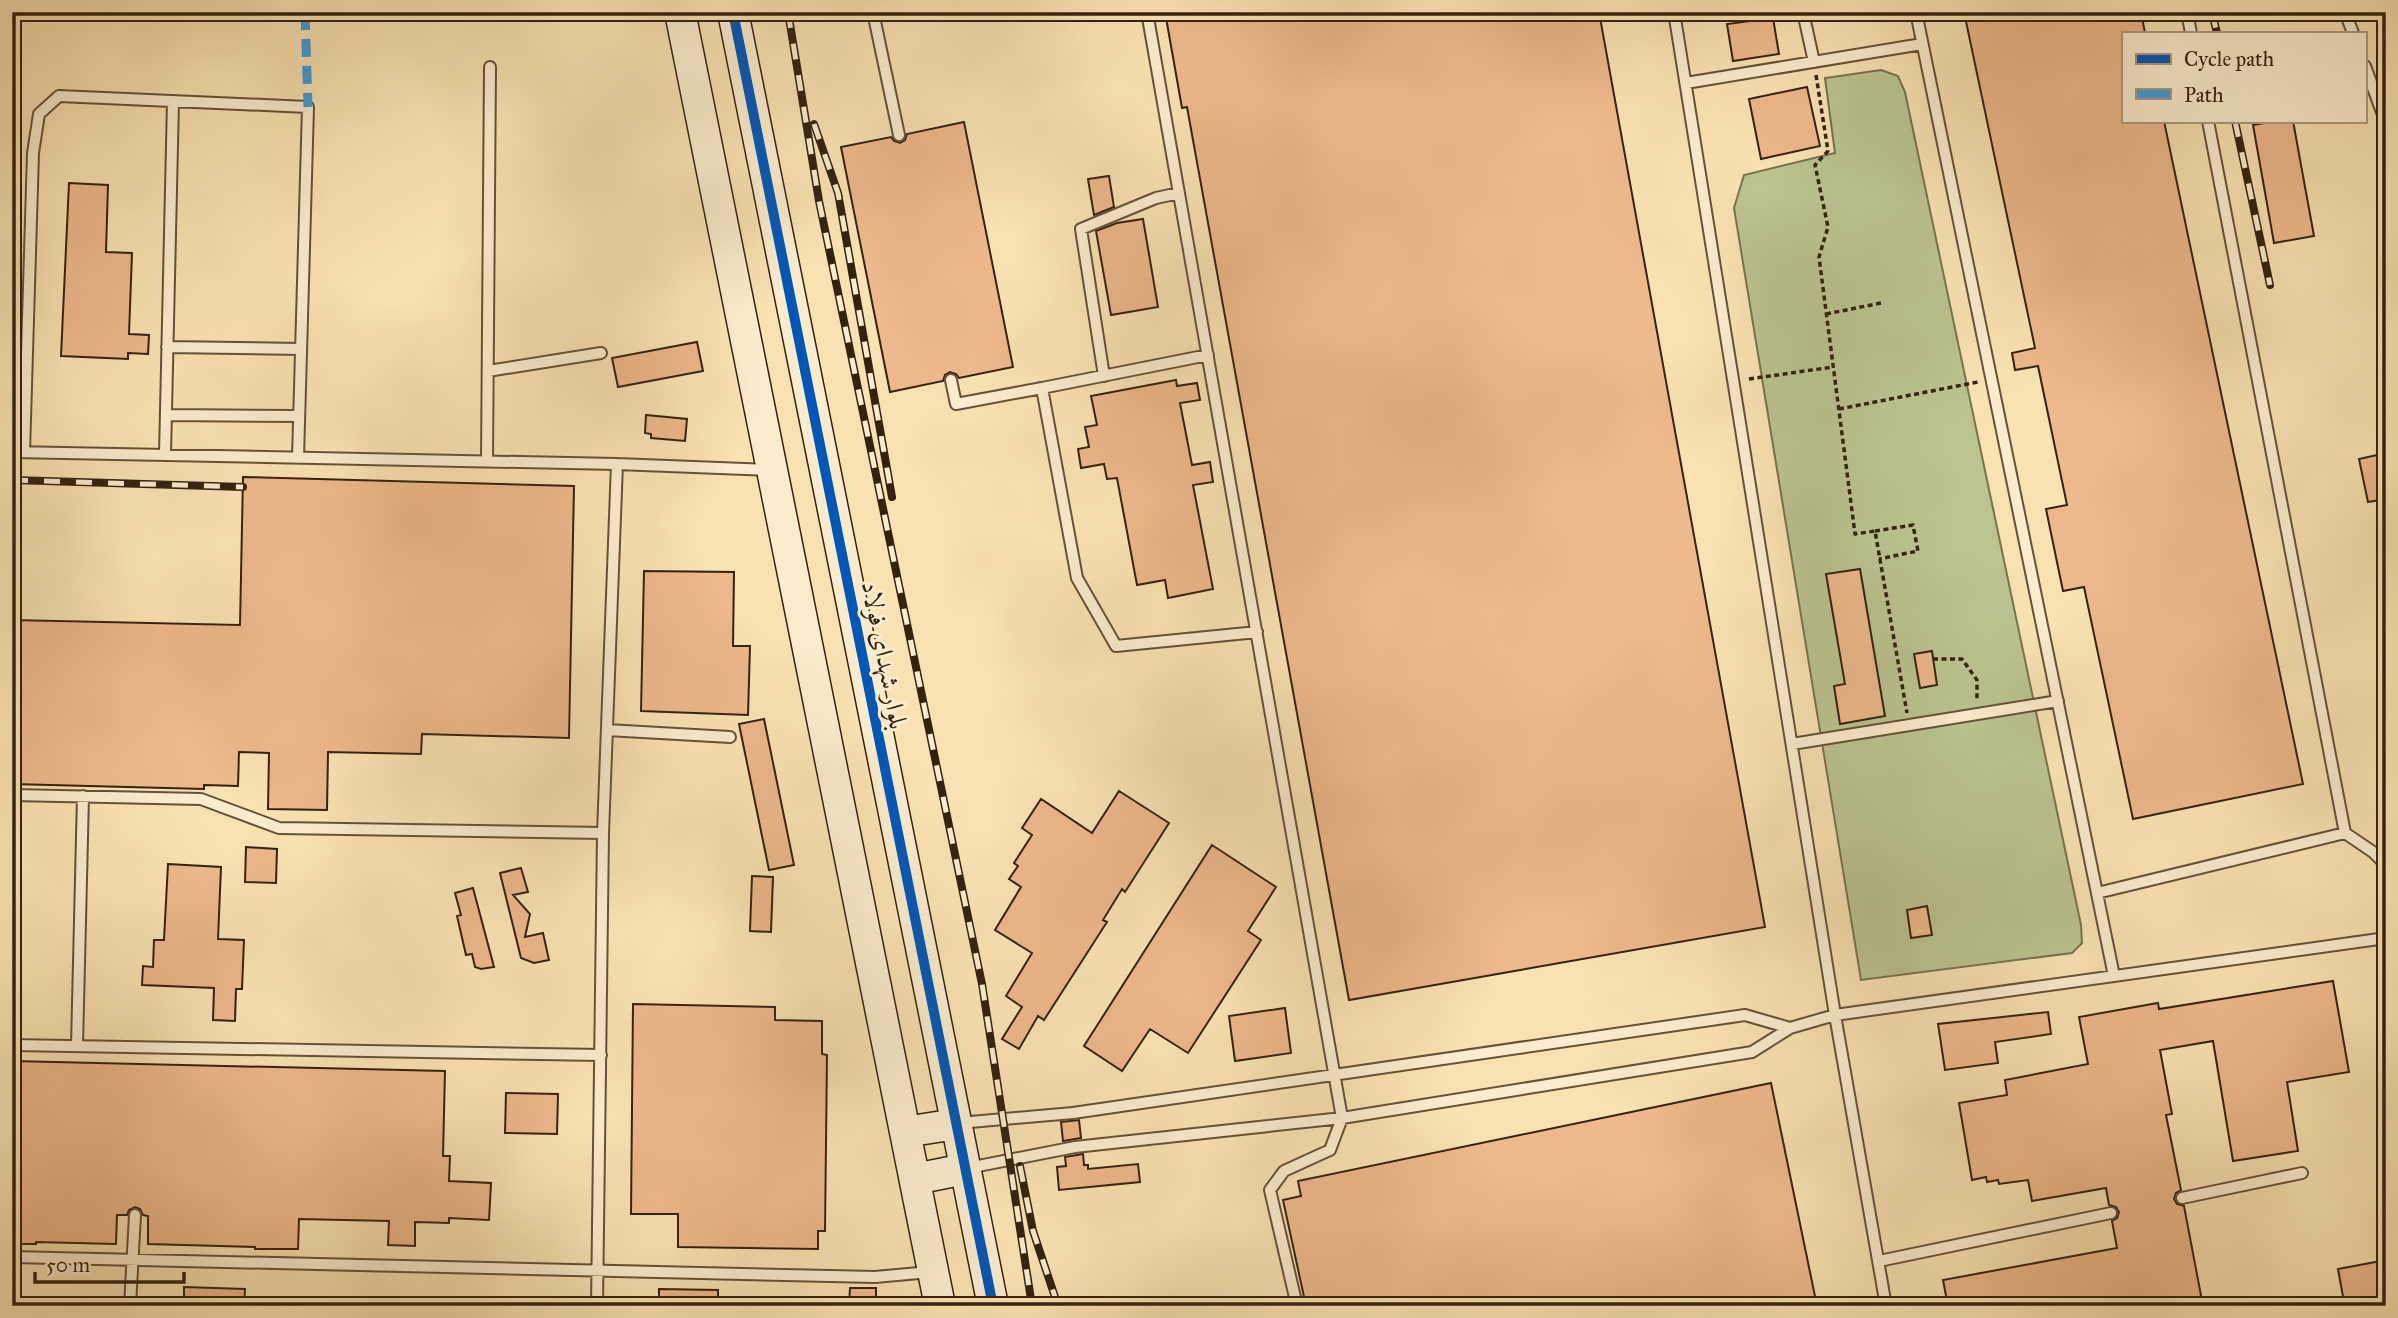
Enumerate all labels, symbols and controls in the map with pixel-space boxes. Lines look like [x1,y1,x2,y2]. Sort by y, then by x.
legend [2122,32,2366,122]
text: Cycle path [2184,46,2275,72]
text: Path [2184,82,2224,108]
street label: بلوار شهدای فولاد [854,578,915,732]
scale bar [35,1241,184,1285]
text: 50 m [46,1252,91,1278]

